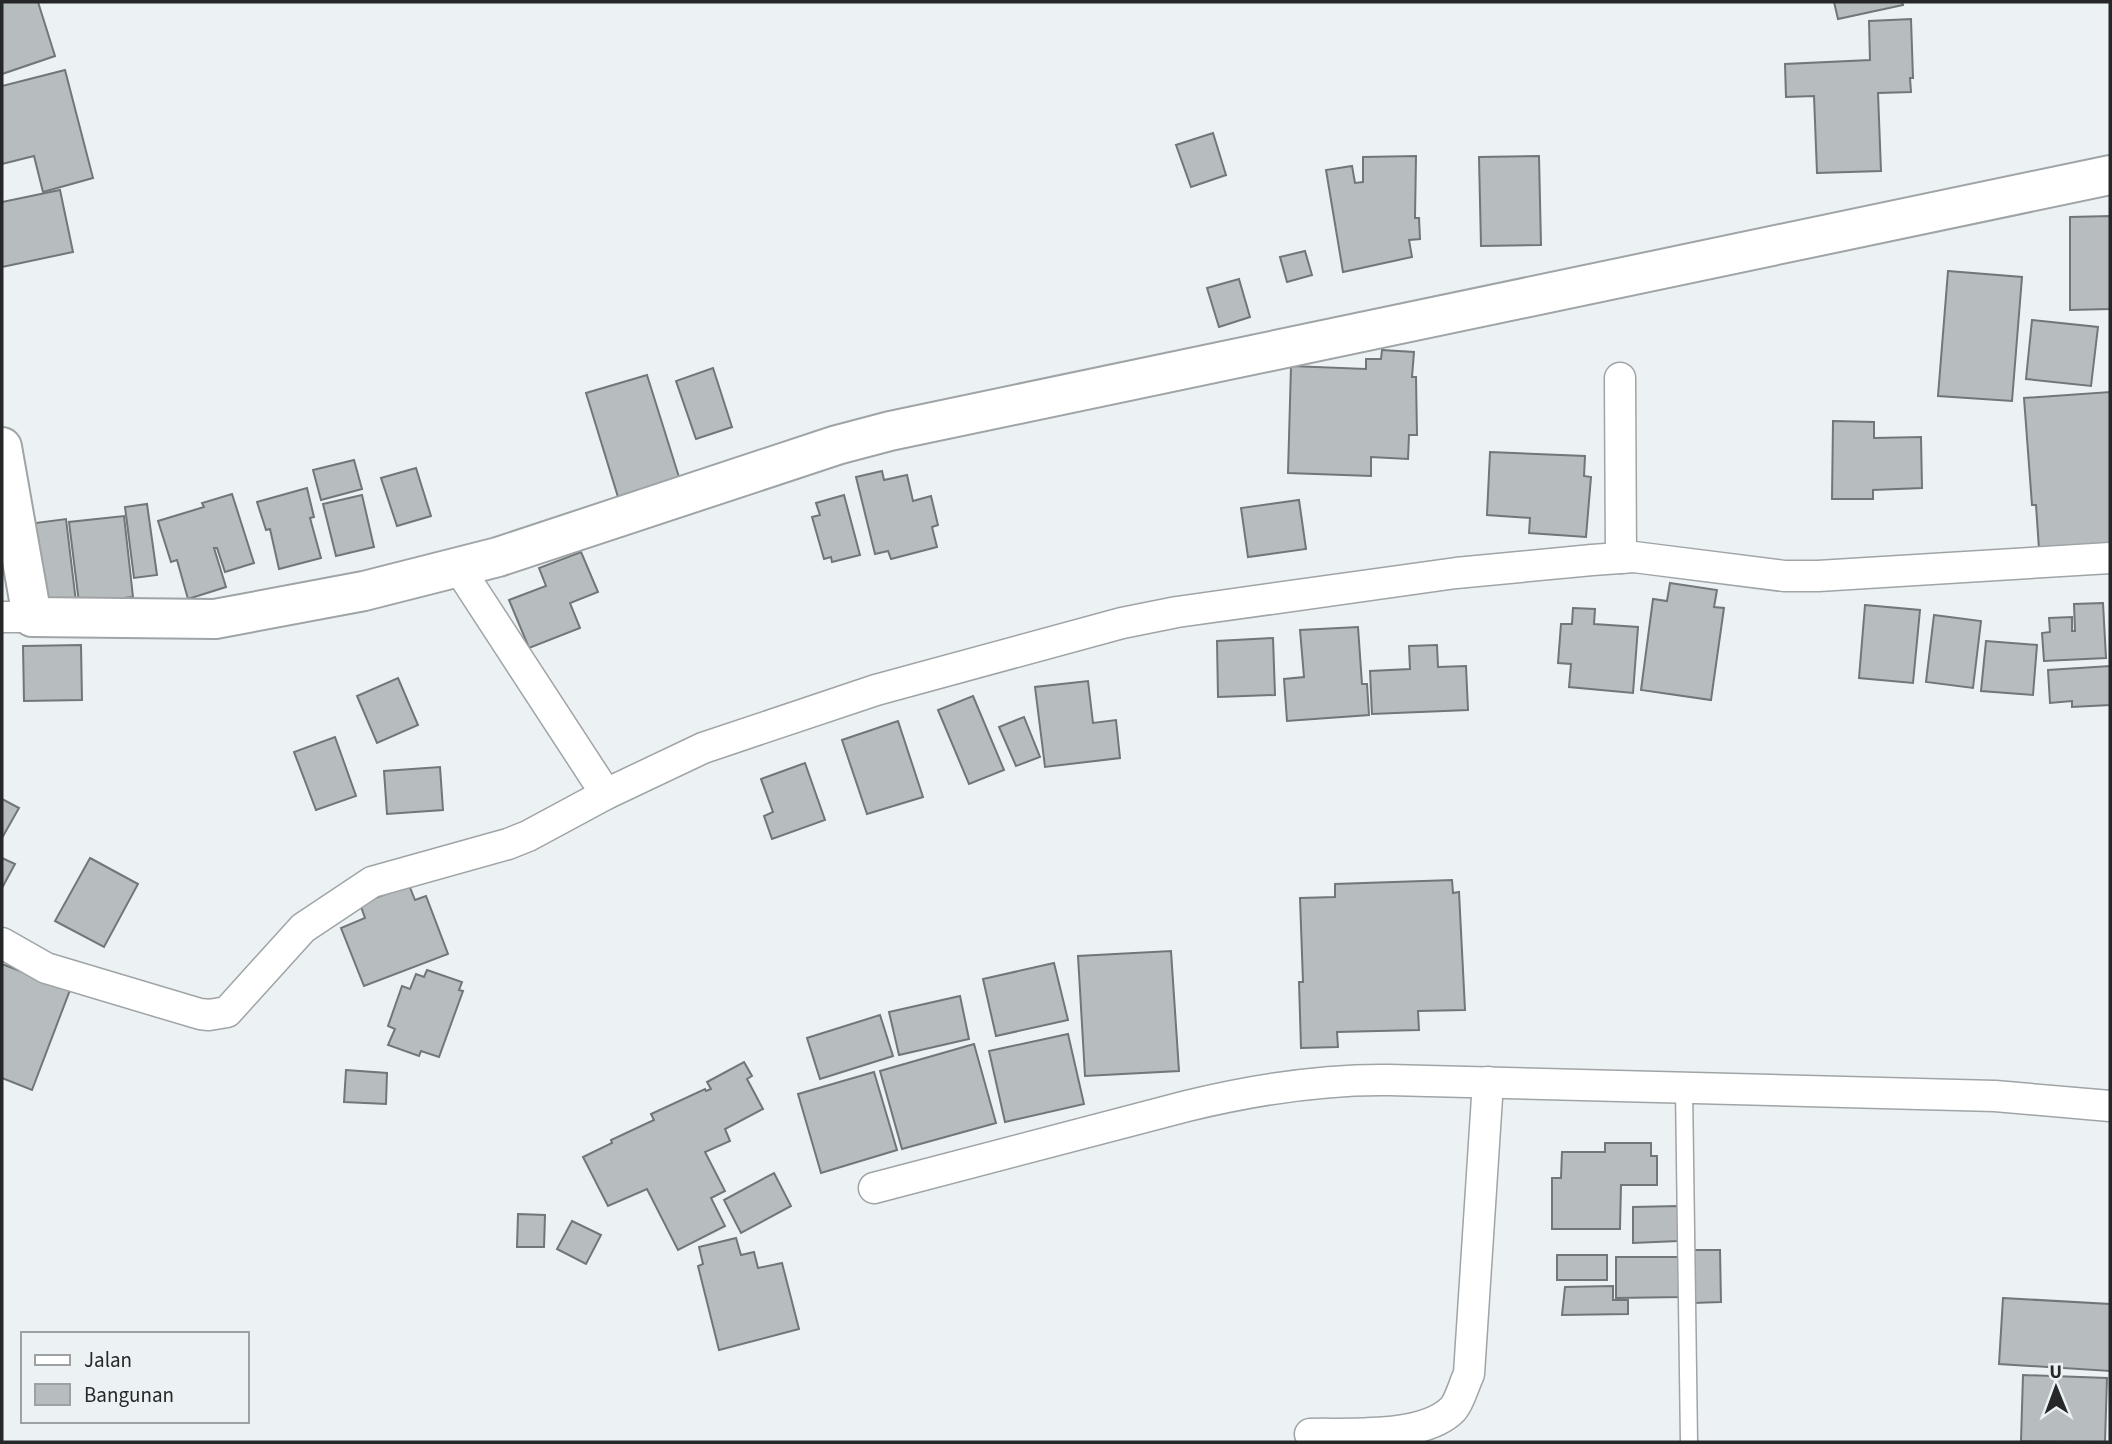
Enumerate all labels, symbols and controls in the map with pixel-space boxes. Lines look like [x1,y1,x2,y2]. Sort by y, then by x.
legend [21,1332,248,1423]
text: Jalan [84,1345,132,1375]
north arrow [2021,1353,2091,1423]
text: U [2049,1359,2062,1386]
text: Bangunan [84,1380,174,1410]

